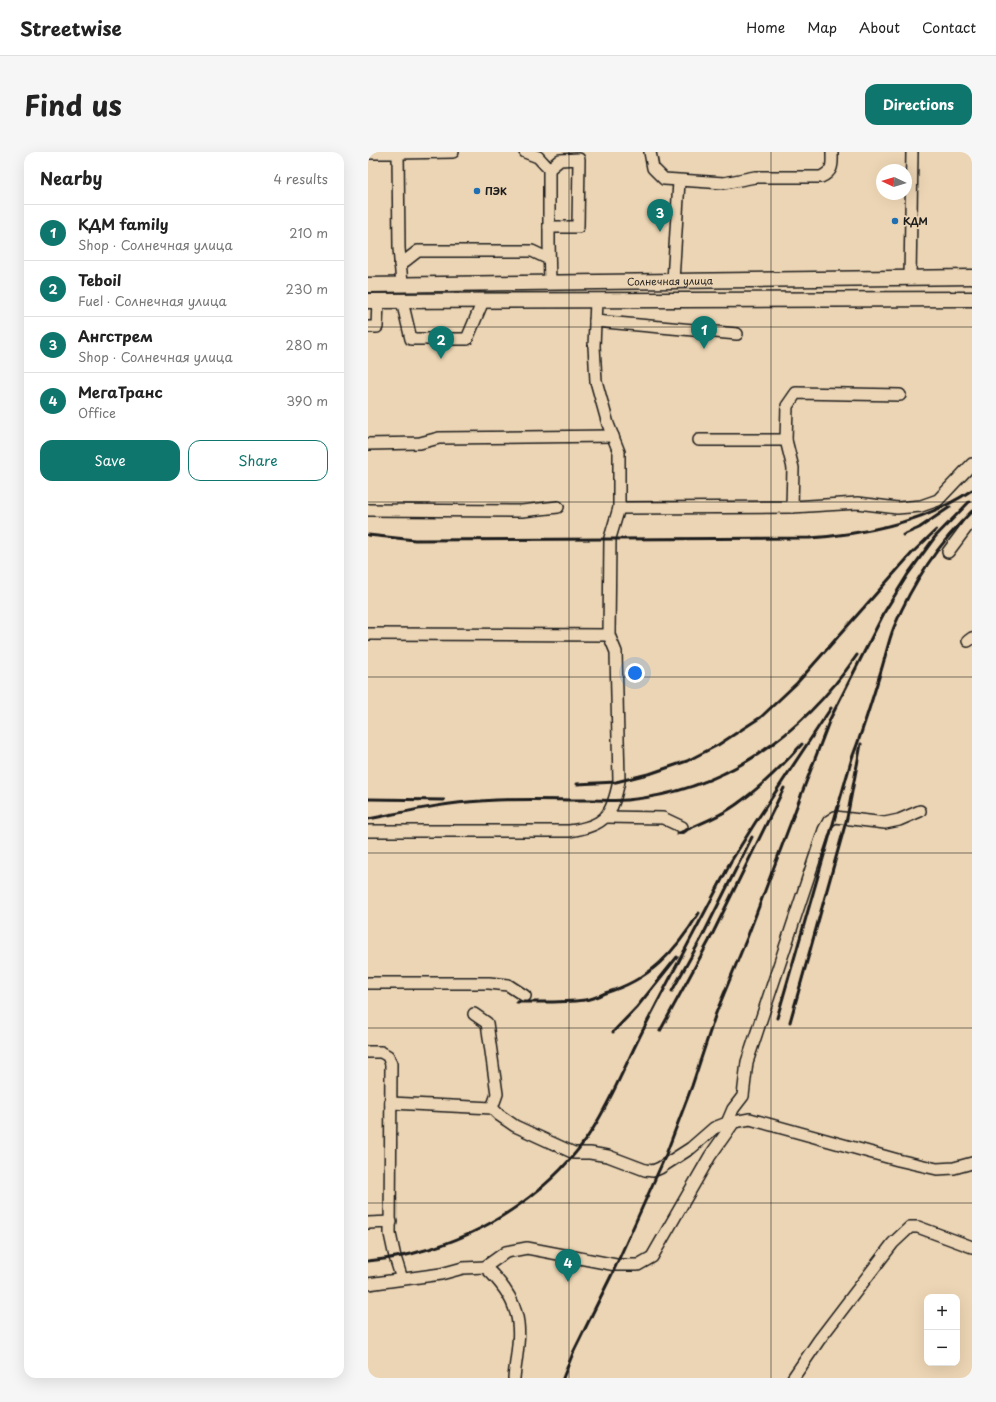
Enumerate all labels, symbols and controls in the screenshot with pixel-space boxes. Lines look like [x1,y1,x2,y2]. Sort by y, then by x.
text: Streetwise [20,14,122,42]
text: Home [746,17,785,38]
text: Map [807,17,837,38]
text: About [859,17,900,38]
text: Contact [922,17,976,38]
text: Find us [24,83,122,126]
button: Directions [865,84,972,125]
north arrow [876,164,912,200]
text: Nearby [40,165,102,191]
text: 4 results [274,169,328,188]
place label: ПЭК [485,183,507,198]
marker: ПЭК [472,186,482,196]
pin: 3 [647,199,673,232]
text: КДМ family [78,212,169,235]
place label: КДМ [903,213,928,228]
marker: КДМ [890,216,900,226]
text: 1 [50,223,56,242]
text: 210 m [289,223,328,242]
text: Shop · Солнечная улица [78,235,233,254]
text: Teboil [78,268,121,291]
street label: Солнечная улица [627,272,714,289]
text: 2 [48,279,58,298]
text: 230 m [286,279,328,298]
text: Fuel · Солнечная улица [78,291,227,310]
pin: 1 [691,316,717,349]
text: Ангстрем [78,324,153,347]
pin: 2 [428,326,454,359]
text: 3 [49,335,57,354]
text: 280 m [286,335,328,354]
text: Shop · Солнечная улица [78,347,233,366]
text: МегаТранс [78,380,163,403]
text: 4 [49,391,57,410]
text: 390 m [286,391,328,410]
text: Office [78,403,116,422]
button: Save [40,440,180,481]
button: Share [188,440,328,481]
your location [625,663,645,683]
pin: 4 [555,1249,581,1282]
map controls [924,1294,960,1366]
button: + [924,1294,960,1330]
button: − [924,1330,960,1366]

